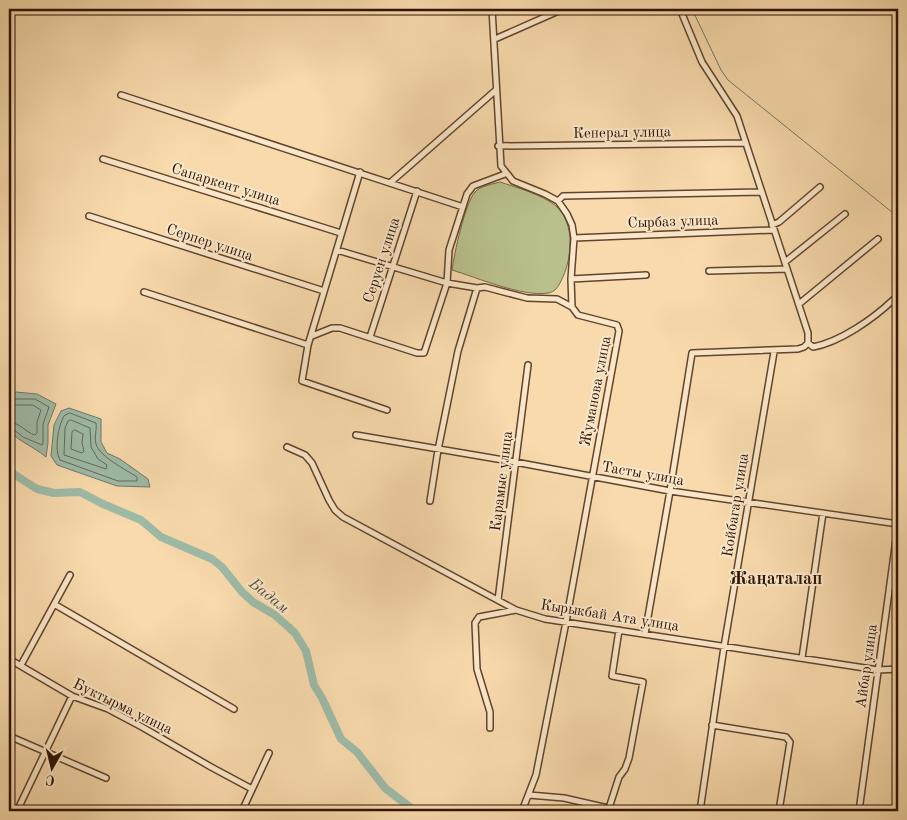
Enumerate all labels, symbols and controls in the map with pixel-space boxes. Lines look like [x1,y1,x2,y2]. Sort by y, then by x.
street label: Кенерал улица [573,125,672,142]
street label: Сапаркент улица [169,162,282,209]
street label: Сырбаз улица [627,213,719,232]
street label: Серуен улица [361,215,404,305]
street label: Серпер улица [164,222,255,265]
street label: Жуманова улица [578,334,615,448]
street label: Карамыс улица [489,429,516,532]
street label: Койбагар улица [721,452,752,558]
street label: Тасты улица [600,460,686,489]
district label: Жаңаталап [730,570,822,588]
water label: Бадам [245,575,292,617]
street label: Кырыкбай Ата улица [539,598,681,635]
street label: Айбар улица [854,623,881,709]
street label: Буктырма улица [70,677,175,738]
north arrow [28,742,78,792]
text: С [45,772,56,787]

